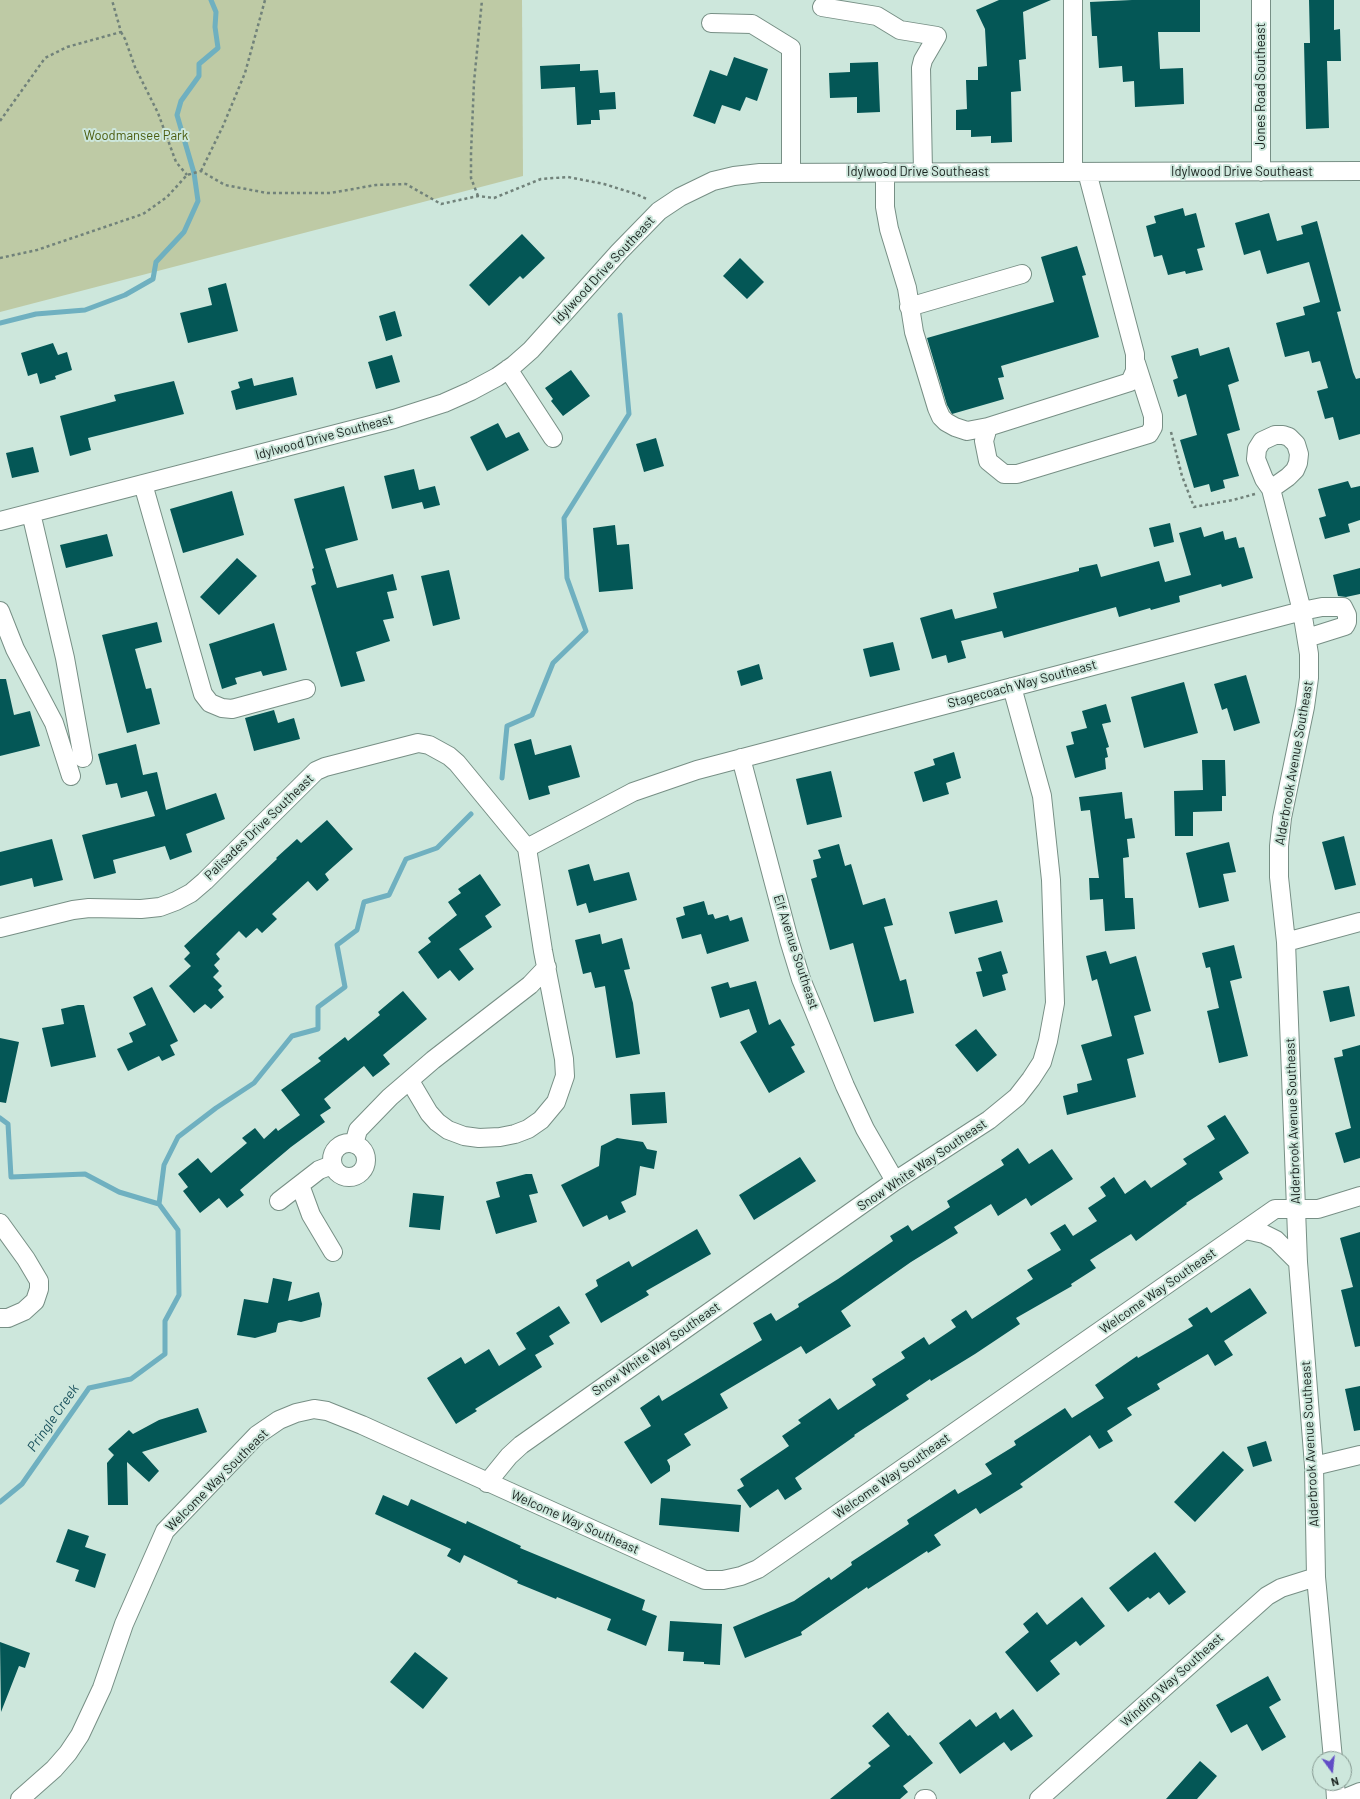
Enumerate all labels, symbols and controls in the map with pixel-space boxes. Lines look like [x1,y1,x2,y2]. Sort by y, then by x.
street label: Jones Road Southeast [1253,23,1269,149]
park label: Woodmansee Park [84,128,188,144]
street label: Idylwood Drive Southeast [847,164,989,180]
street label: Idylwood Drive Southeast [1171,164,1313,180]
street label: Idylwood Drive Southeast [550,213,658,327]
street label: Idylwood Drive Southeast [253,411,395,463]
street label: Stagecoach Way Southeast [946,657,1098,711]
street label: Alderbrook Avenue Southeast [1272,680,1316,846]
street label: Palisades Drive Southeast [201,771,317,883]
street label: Elf Avenue Southeast [770,893,822,1011]
street label: Alderbrook Avenue Southeast [1282,1038,1304,1204]
street label: Snow White Way Southeast [854,1116,990,1214]
street label: Welcome Way Southeast [1097,1245,1219,1337]
street label: Snow White Way Southeast [589,1299,723,1399]
street label: Alderbrook Avenue Southeast [1298,1361,1322,1527]
water label: Pringle Creek [24,1381,82,1455]
street label: Welcome Way Southeast [163,1426,271,1534]
street label: Welcome Way Southeast [831,1430,953,1522]
street label: Welcome Way Southeast [509,1487,641,1557]
street label: Winding Way Southeast [1118,1630,1226,1730]
north arrow [1312,1751,1352,1791]
text: N [1330,1775,1340,1789]

